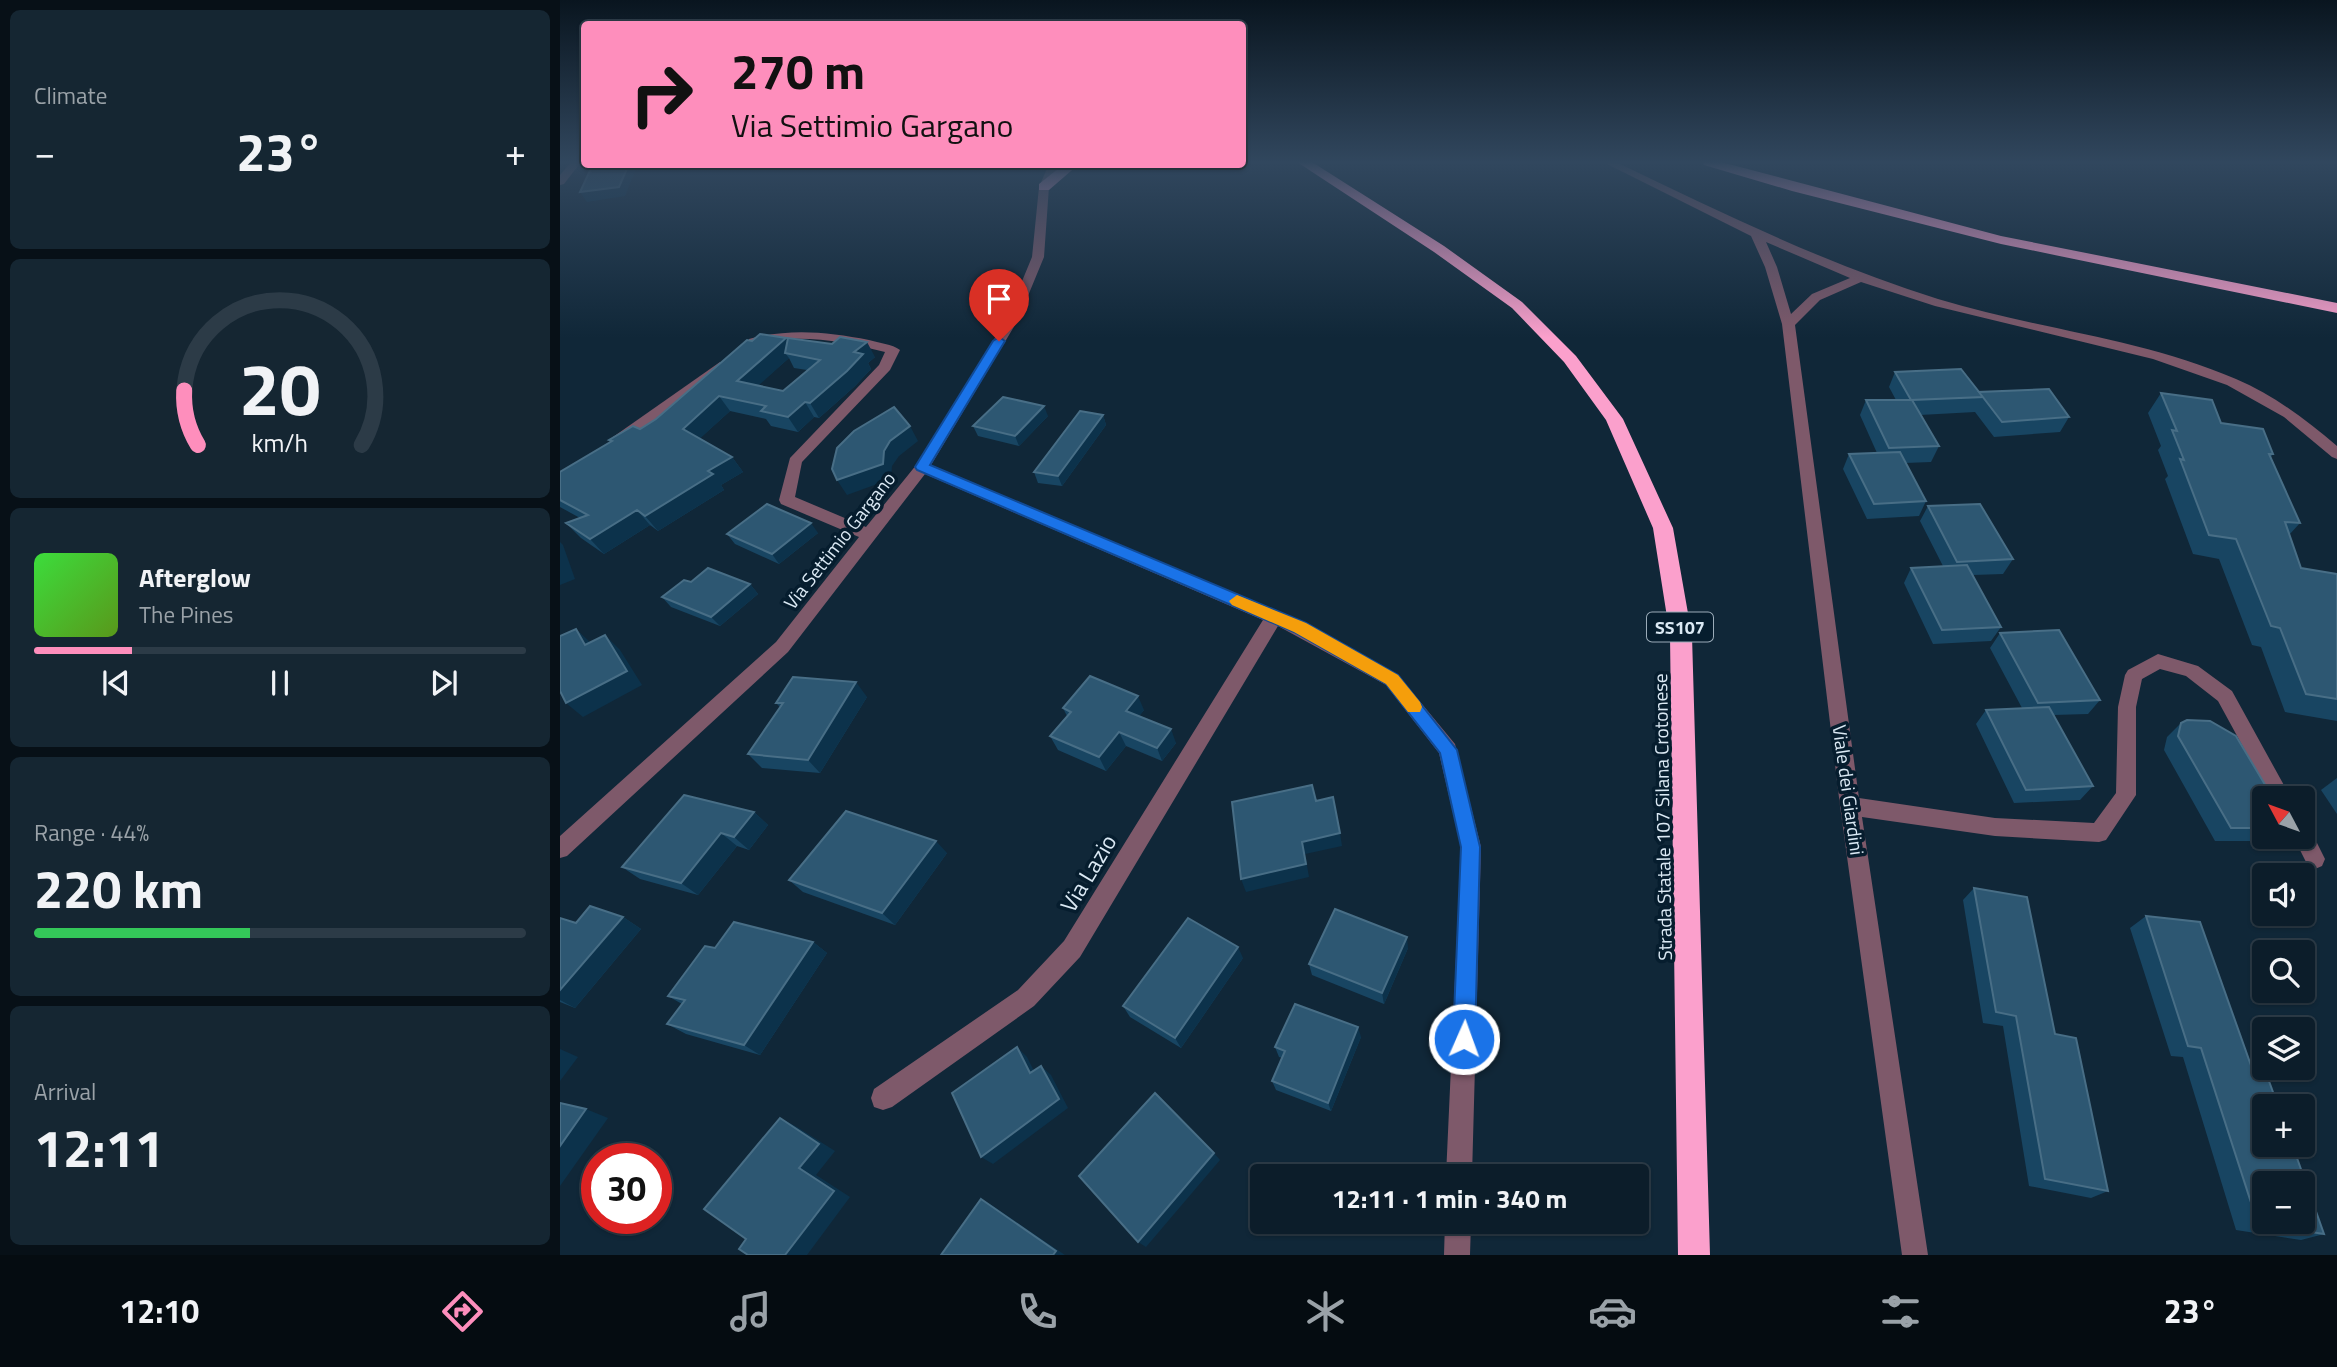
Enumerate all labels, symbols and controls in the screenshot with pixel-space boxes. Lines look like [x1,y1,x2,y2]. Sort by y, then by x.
text: 270 m [731,33,865,108]
icon: right [616,49,707,140]
text: Climate [34,78,107,113]
text: Via Settimio Gargano [731,101,1013,149]
text: 23° [236,112,324,191]
text: − [34,123,55,181]
text: + [505,123,526,181]
pin [969,269,1029,341]
icon: arrive [980,280,1018,318]
text: 20 [239,333,321,443]
text: km/h [252,423,308,461]
street label: Via Settimio Gargano [776,465,902,615]
text: Afterglow [139,558,251,597]
text: The Pines [139,597,233,632]
road number: SS107 [1647,612,1713,642]
icon: previous [97,664,135,702]
icon: pause [261,664,299,702]
icon: next [425,664,463,702]
street label: Strada Statale 107 Silana Crotonese [1645,673,1679,961]
street label: Viale dei Giardini [1826,723,1872,857]
north arrow [2252,786,2315,849]
map controls [2252,786,2315,1234]
text: Range · 44% [34,815,149,850]
street label: Via Lazio [1051,827,1125,919]
text: 220 km [34,849,203,928]
button: sound [2252,863,2315,926]
button: search [2252,940,2315,1003]
position arrow [1427,1002,1501,1076]
button: layers [2252,1017,2315,1080]
text: Arrival [34,1074,96,1109]
button: + [2252,1094,2315,1157]
text: 12:11 [34,1108,164,1187]
speed limit sign: 30 [581,1143,672,1234]
button: − [2252,1171,2315,1234]
text: 12:11 · 1 min · 340 m [1332,1179,1567,1218]
text: 12:10 [119,1287,199,1335]
icon: directions [438,1287,487,1336]
icon: music [726,1287,775,1336]
icon: phone [1013,1287,1062,1336]
icon: climate [1301,1287,1350,1336]
icon: car [1588,1287,1637,1336]
icon: filters [1876,1287,1925,1336]
text: 23° [2164,1287,2218,1335]

